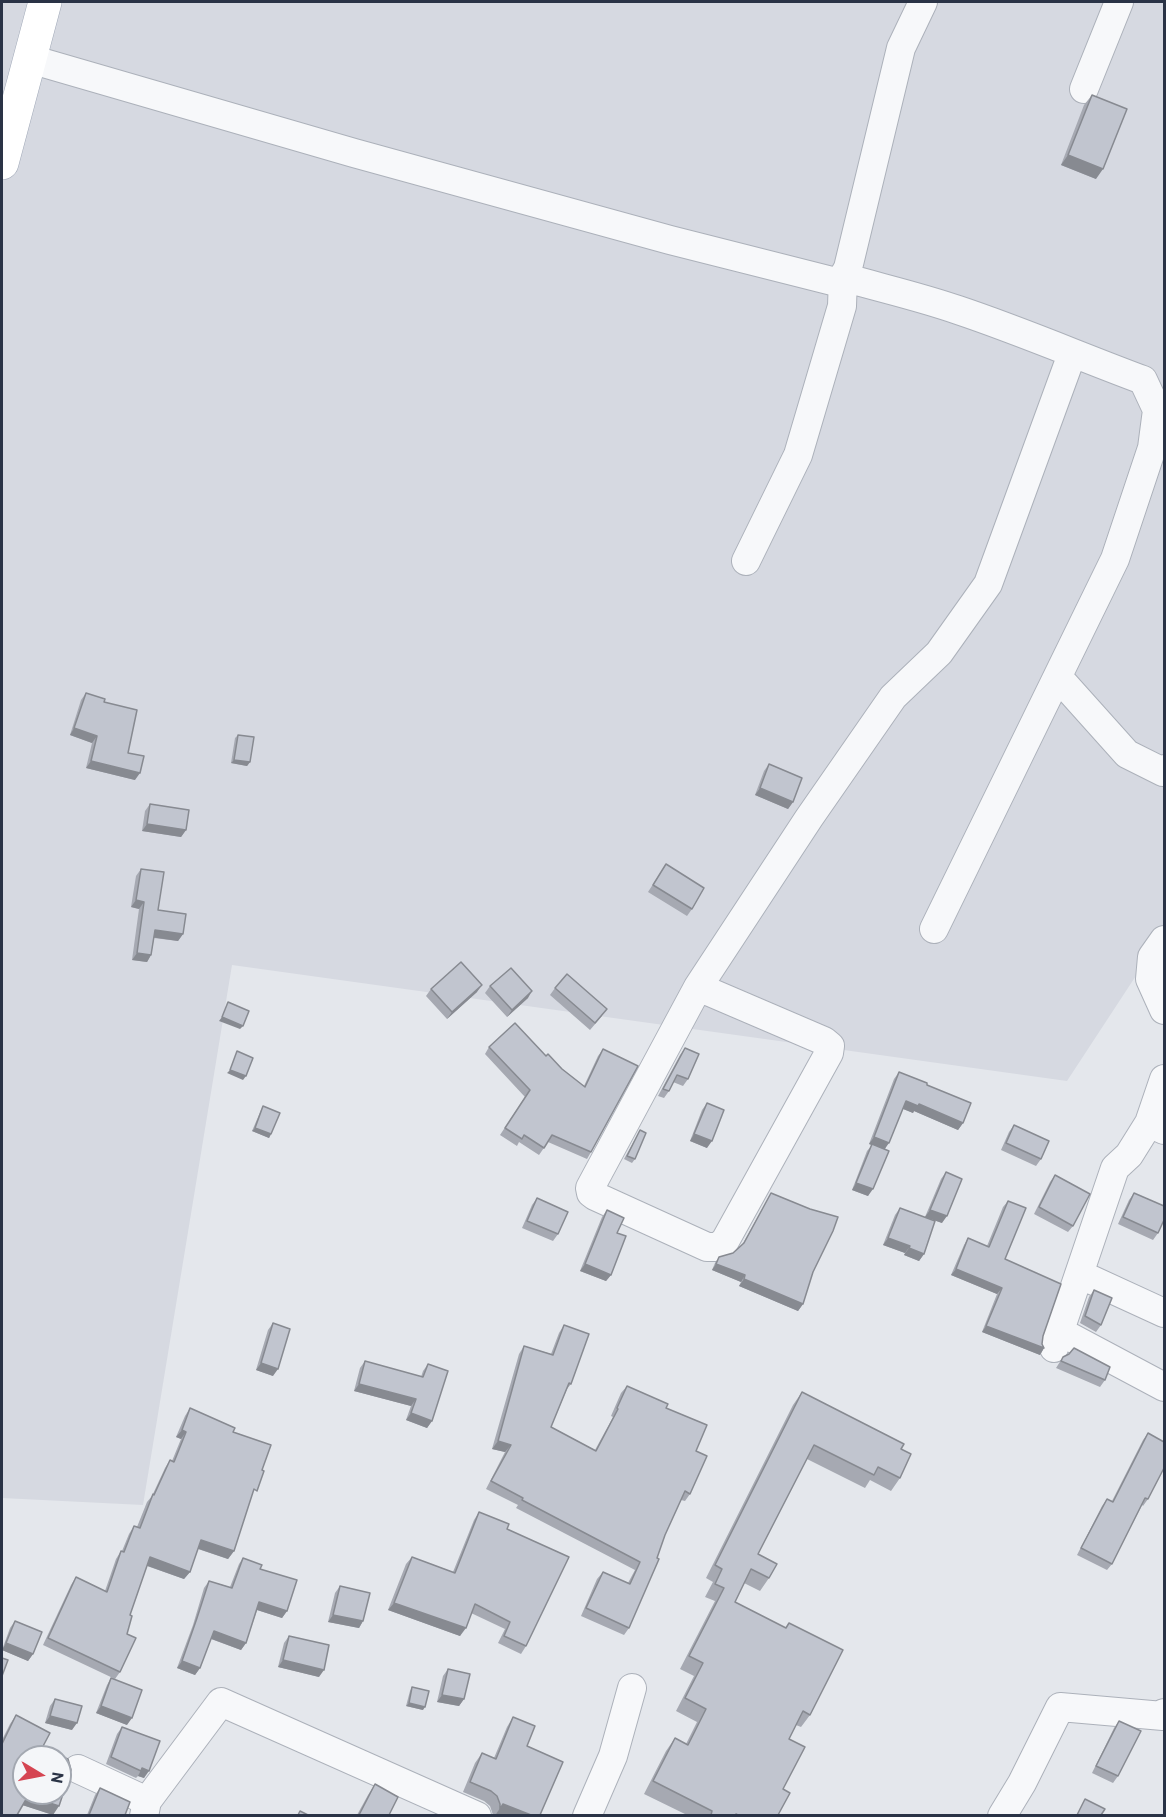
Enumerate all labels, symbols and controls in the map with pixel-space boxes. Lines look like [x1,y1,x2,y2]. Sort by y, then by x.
north arrow [12,1745,72,1805]
text: N [48,1771,69,1785]

